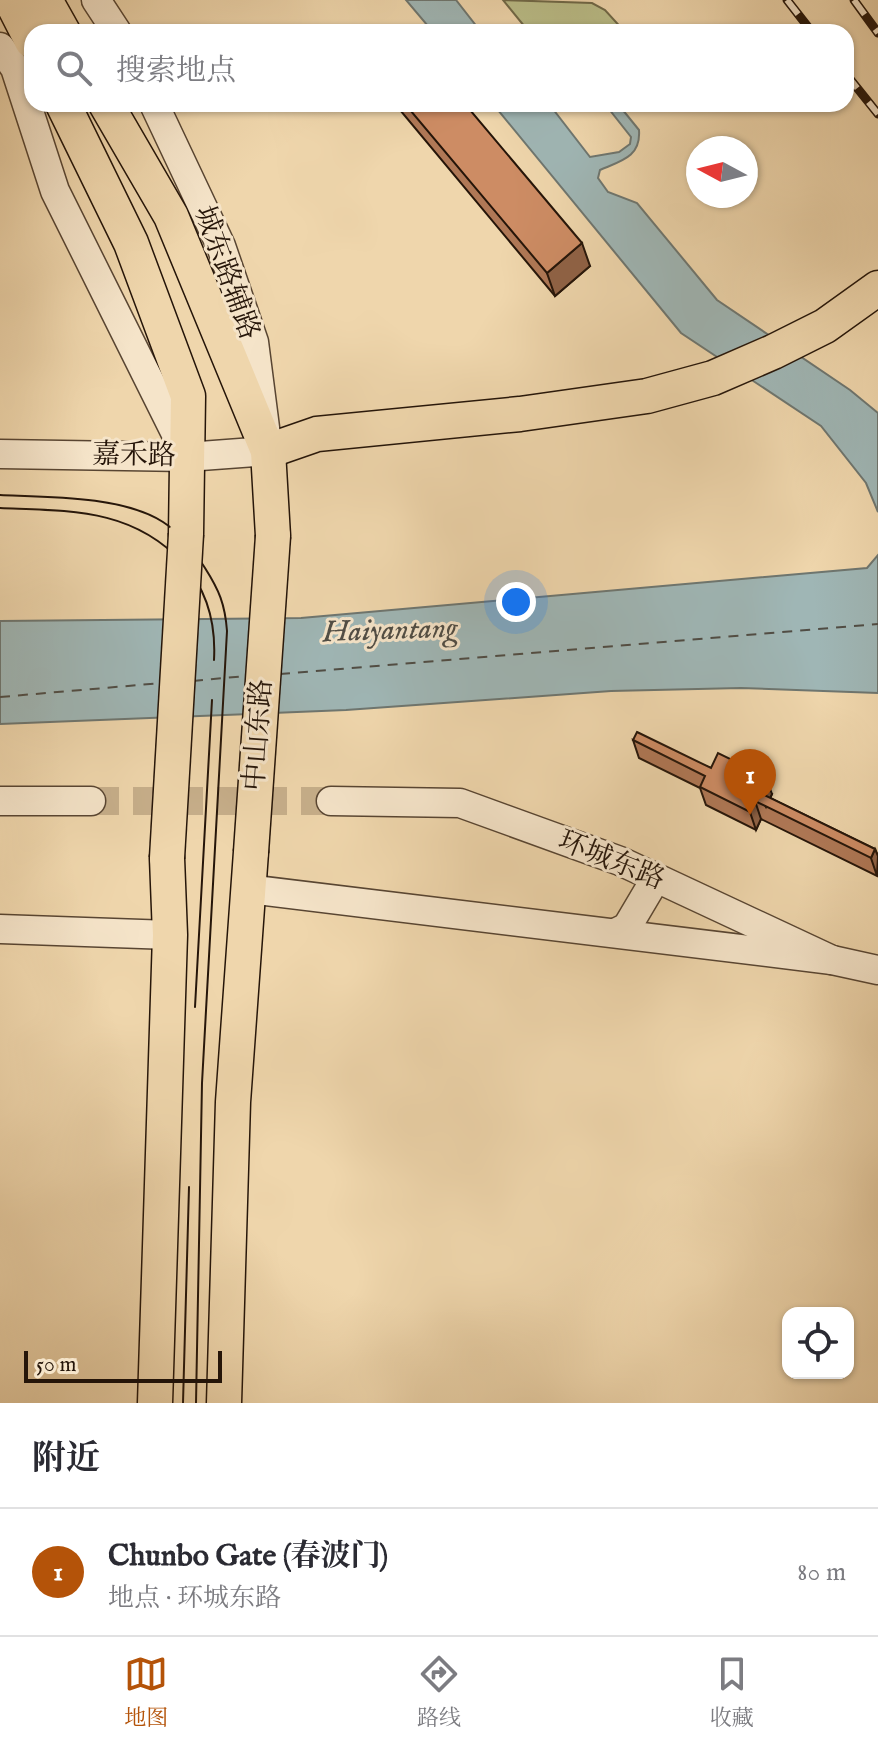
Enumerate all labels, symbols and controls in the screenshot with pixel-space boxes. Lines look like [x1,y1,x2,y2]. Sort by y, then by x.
search box [24,24,854,112]
icon: search [52,46,96,90]
text: 搜索地点 [116,53,236,91]
north arrow [686,136,758,208]
street label: 城东路辅路 [186,201,266,345]
street label: 嘉禾路 [92,438,176,474]
your location [496,582,536,622]
water label: Haiyantang [321,610,459,652]
street label: 中山东路 [238,678,280,792]
pin: 1 [724,749,776,815]
street label: 环城东路 [553,824,669,898]
map controls [782,1307,854,1379]
button: locate [782,1307,854,1379]
scale bar [24,1347,222,1383]
text: 50 m [36,1351,77,1379]
text: 附近 [32,1438,100,1481]
text: Chunbo Gate (春波门) [108,1538,388,1576]
text: 1 [53,1556,63,1589]
text: 80 m [797,1556,846,1589]
text: 地点 · 环城东路 [108,1582,281,1615]
tab: 地图 [124,1652,168,1733]
tab: 路线 [417,1652,461,1733]
tab: 收藏 [710,1652,754,1733]

